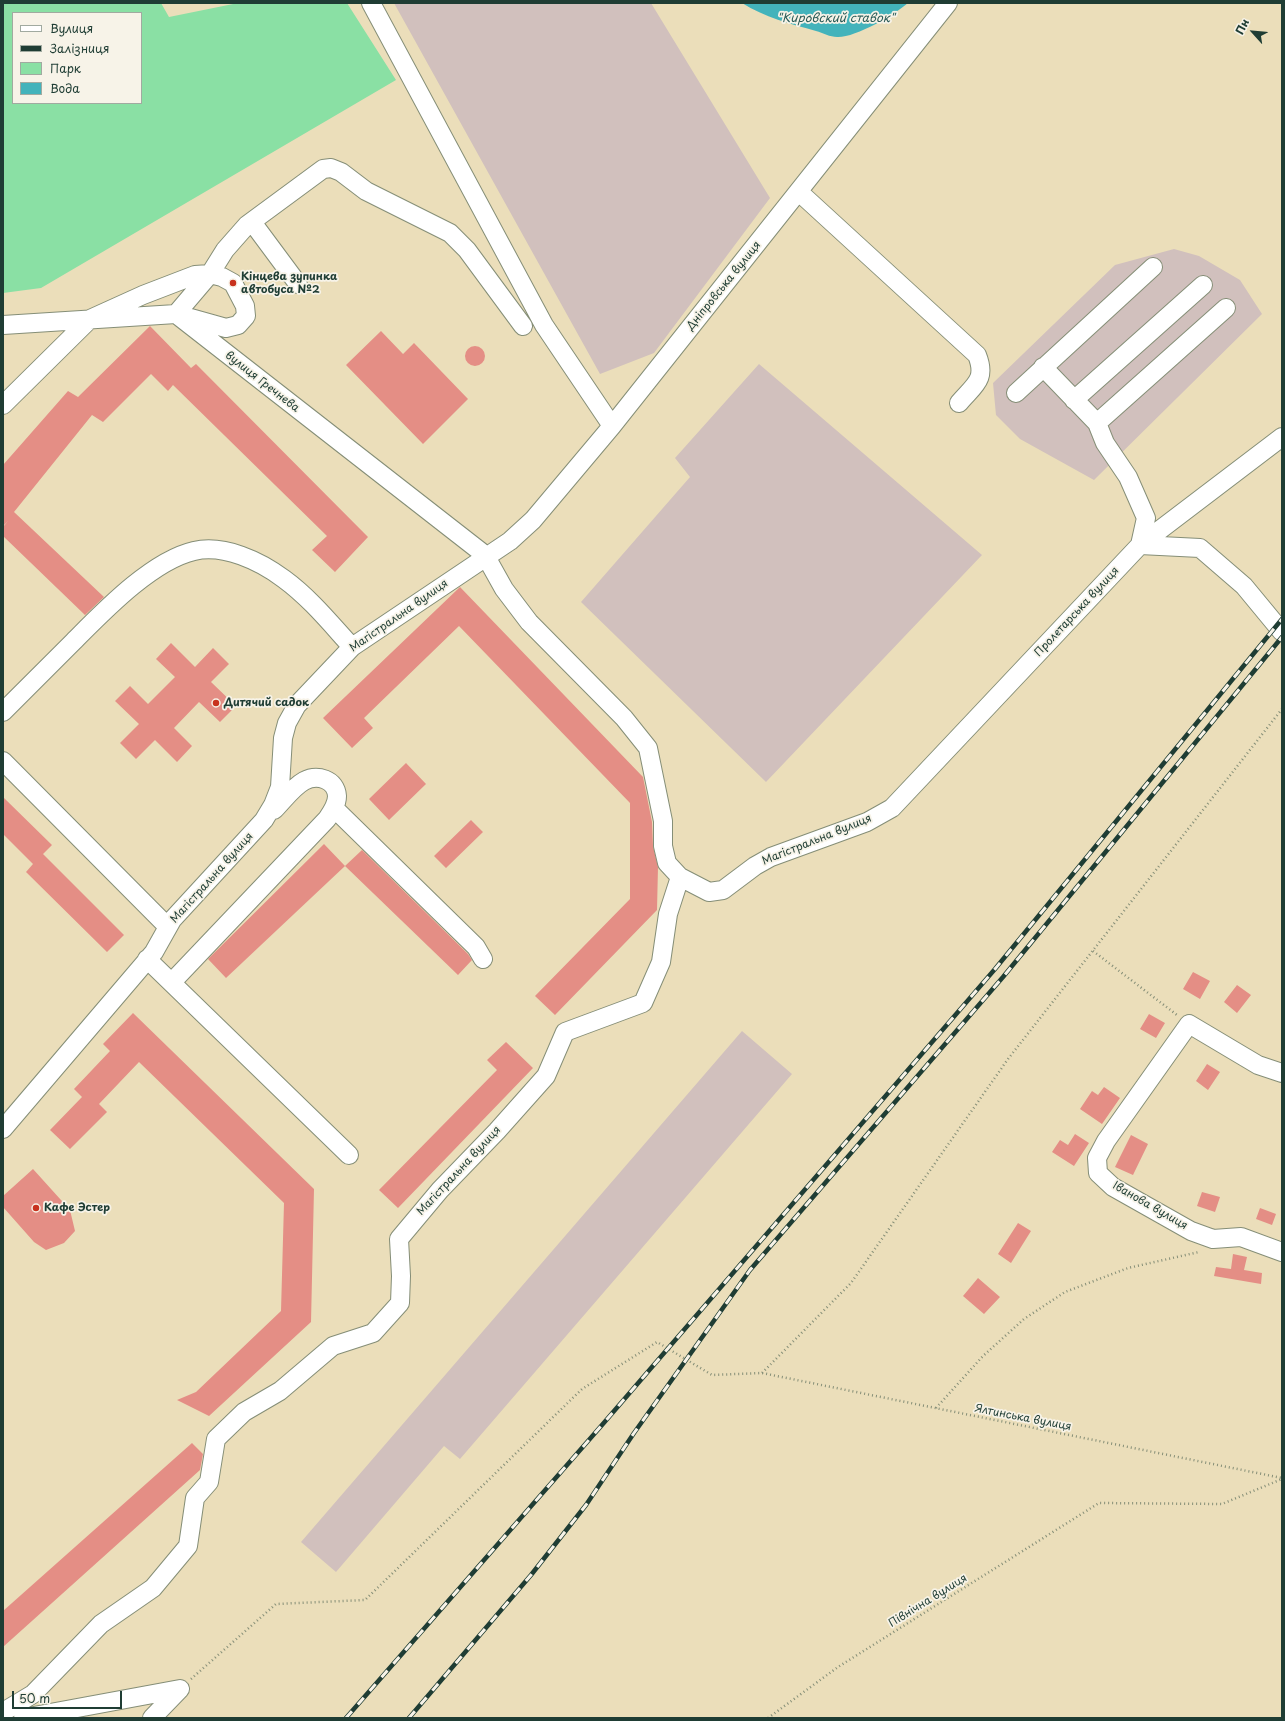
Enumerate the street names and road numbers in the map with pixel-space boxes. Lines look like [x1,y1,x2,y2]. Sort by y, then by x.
street label: Дніпровська вулиця [684,239,764,333]
street label: вулиця Гречнева [222,349,302,415]
street label: Пролетарська вулиця [1032,564,1122,660]
street label: Магістральна вулиця [347,577,451,655]
street label: Магістральна вулиця [760,812,874,868]
street label: Магістральна вулиця [168,830,256,926]
street label: Магістральна вулиця [414,1124,504,1218]
street label: Іванова вулиця [1110,1179,1190,1233]
street label: Ялтинська вулиця [974,1402,1072,1434]
street label: Північна вулиця [886,1572,970,1630]

